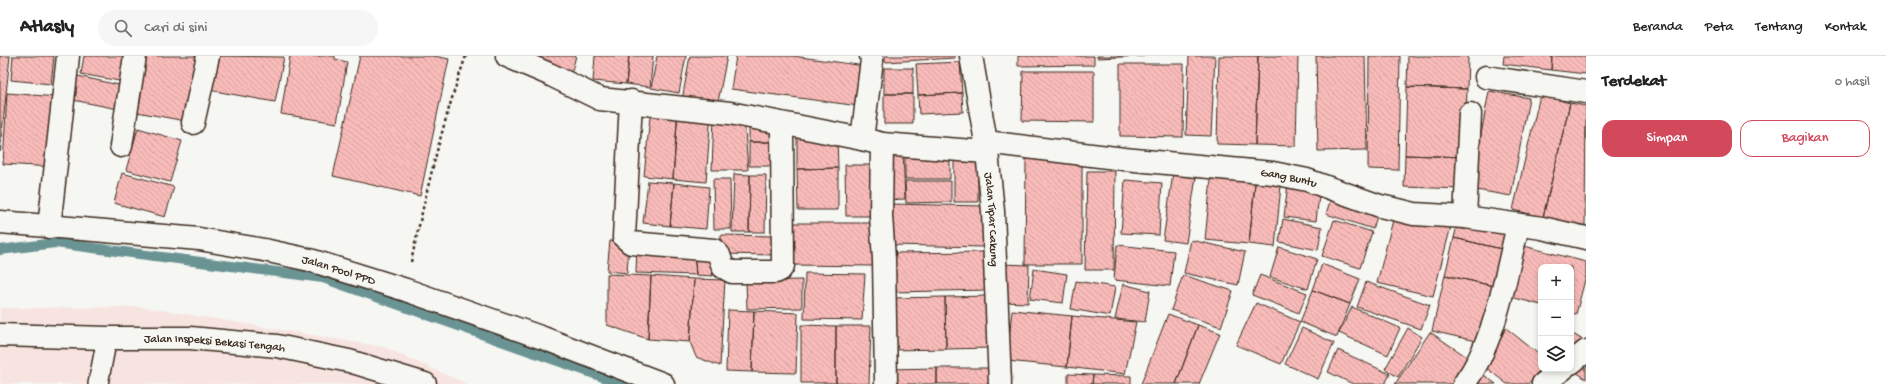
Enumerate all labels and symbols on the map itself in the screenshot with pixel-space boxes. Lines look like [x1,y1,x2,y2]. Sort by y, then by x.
street label: Gang Buntu [1260,167,1319,192]
street label: Jalan Tipar Cakung [980,172,1000,267]
street label: Jalan Pool PPD [300,253,377,289]
street label: Jalan Inspeksi Bekasi Tengah [144,333,287,357]

